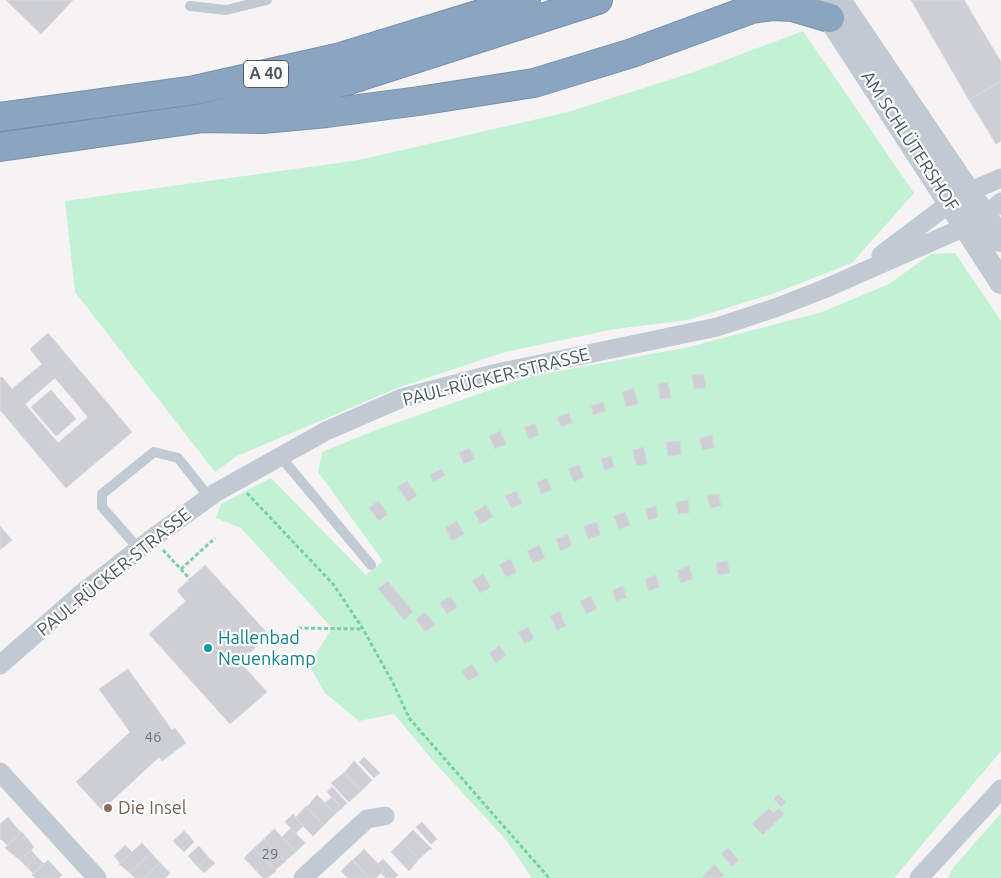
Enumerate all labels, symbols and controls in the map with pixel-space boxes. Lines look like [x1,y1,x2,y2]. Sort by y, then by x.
road number: A 40 [244,61,288,88]
street label: AM SCHLÜTERSHOF [857,67,963,215]
street label: PAUL-RÜCKER-STRASSE [400,343,592,411]
street label: PAUL-RÜCKER-STRASSE [33,503,195,641]
place label: Hallenbad Neuenkamp [218,627,316,670]
marker: Hallenbad Neuenkamp [202,642,214,654]
house number: 46 [145,728,161,746]
place label: Die Insel [118,797,186,819]
marker: Die Insel [102,802,114,814]
house number: 29 [262,845,278,863]

